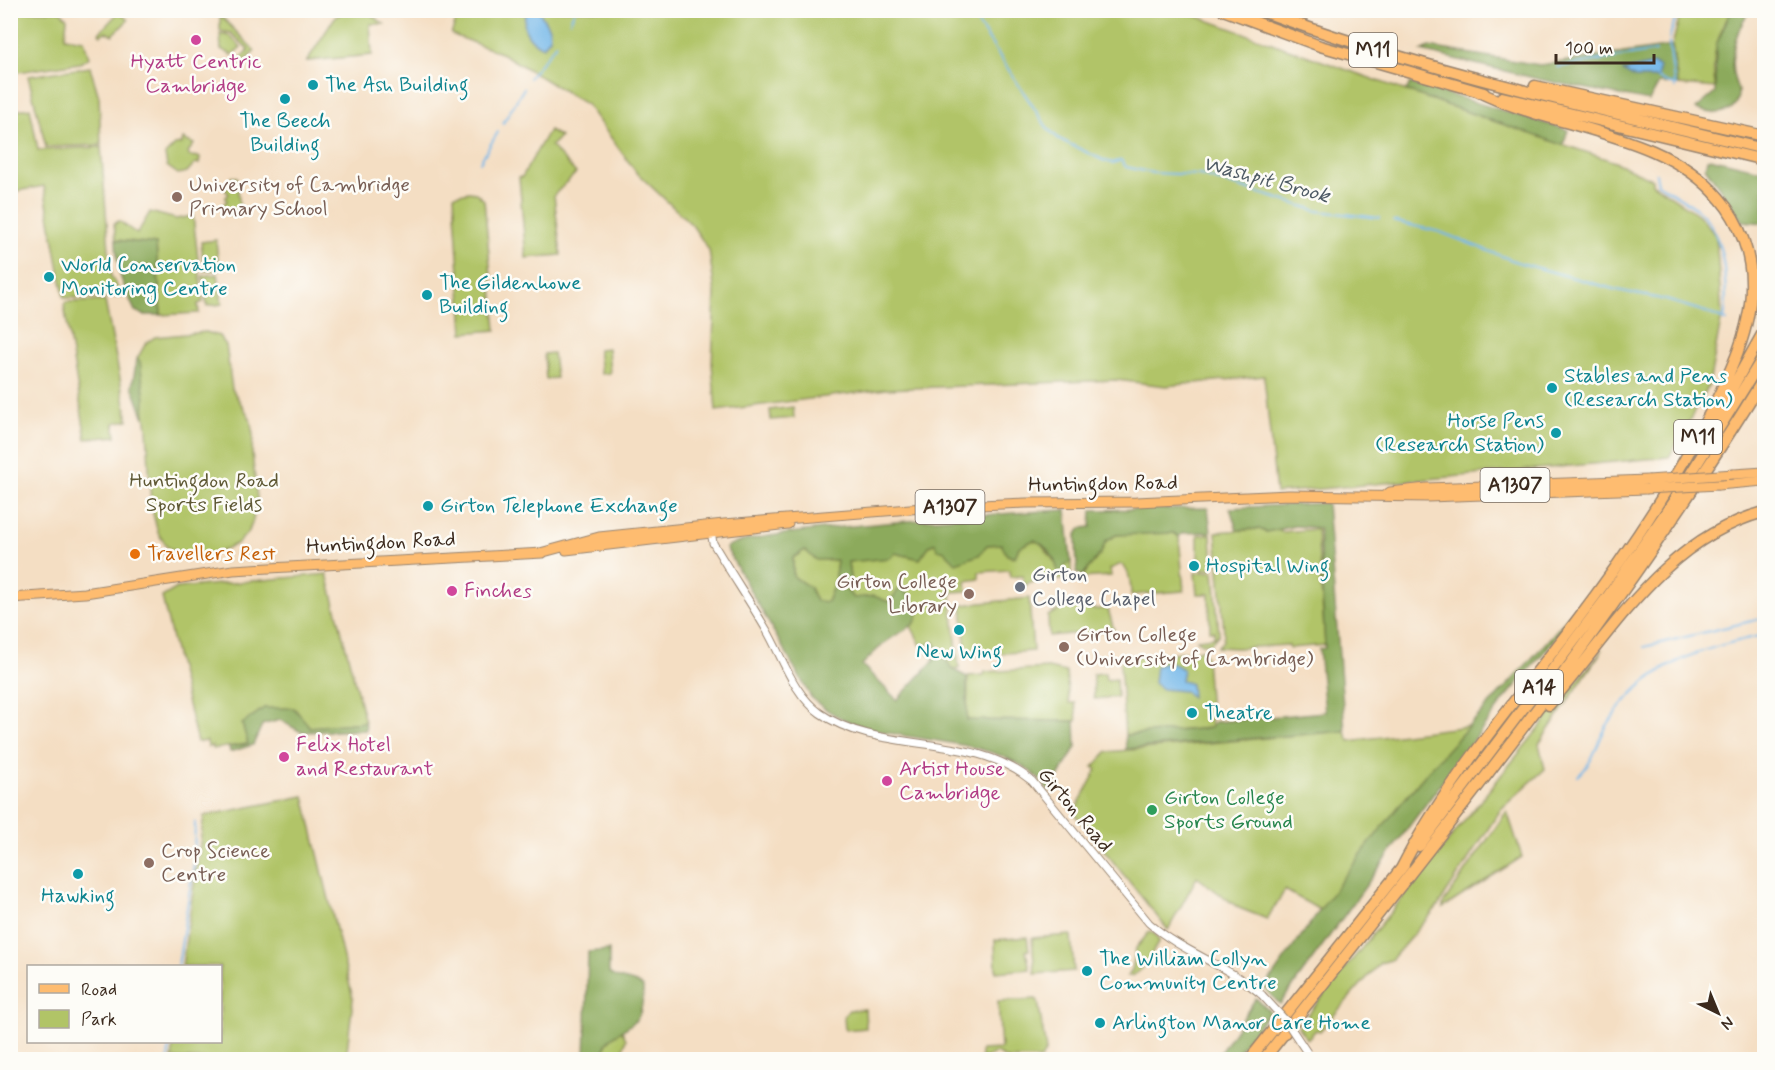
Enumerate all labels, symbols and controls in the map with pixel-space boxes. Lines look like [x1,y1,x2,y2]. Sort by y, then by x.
scale bar [1556,27,1654,65]
marker: Hyatt Centric Cambridge [189,33,203,47]
road number: M11 [1349,33,1397,67]
text: 100 m [1565,37,1613,61]
place label: Hyatt Centric Cambridge [130,48,262,101]
place label: The Ash Building [325,71,469,101]
marker: The Ash Building [306,78,320,92]
marker: The Beech Building [278,92,292,106]
place label: The Beech Building [239,107,331,161]
water label: Washpit Brook [1199,150,1334,211]
place label: University of Cambridge Primary School [189,171,410,223]
marker: University of Cambridge Primary School [170,190,184,204]
place label: World Conservation Monitoring Centre [61,251,236,304]
place label: The Gildenhowe Building [439,269,581,323]
marker: World Conservation Monitoring Centre [42,270,56,284]
marker: The Gildenhowe Building [420,288,434,302]
place label: Stables and Pens (Research Station) [1564,362,1733,414]
marker: Stables and Pens (Research Station) [1545,381,1559,395]
place label: Horse Pens (Research Station) [1375,407,1545,459]
road number: M11 [1674,420,1722,454]
marker: Horse Pens (Research Station) [1549,426,1563,440]
park label: Huntingdon Road Sports Fields [129,467,279,519]
road number: A1307 [1480,468,1550,502]
street label: Huntingdon Road [1028,469,1178,501]
road number: A1307 [916,490,984,524]
place label: Girton Telephone Exchange [440,492,678,522]
marker: Girton Telephone Exchange [421,499,435,513]
street label: Huntingdon Road [306,525,457,563]
place label: Travellers Rest [147,540,276,568]
marker: Travellers Rest [128,547,142,561]
place label: Hospital Wing [1206,552,1329,582]
marker: Hospital Wing [1187,559,1201,573]
place label: Girton College Chapel [1032,561,1156,613]
place label: Girton College Library [836,568,957,620]
place label: Finches [464,577,532,605]
marker: Girton College Chapel [1013,580,1027,594]
marker: Finches [445,584,459,598]
marker: Girton College Library [962,587,976,601]
place label: Girton College (University of Cambridge) [1076,621,1314,673]
marker: New Wing [952,623,966,637]
place label: New Wing [916,638,1002,668]
marker: Girton College (University of Cambridge) [1057,640,1071,654]
road number: A14 [1515,670,1563,704]
place label: Theatre [1204,699,1273,727]
marker: Theatre [1185,706,1199,720]
place label: Felix Hotel and Restaurant [296,731,434,783]
marker: Felix Hotel and Restaurant [277,750,291,764]
place label: Artist House Cambridge [899,755,1005,808]
street label: Girton Road [1031,762,1119,858]
marker: Artist House Cambridge [880,774,894,788]
place label: Girton College Sports Ground [1164,784,1293,836]
marker: Girton College Sports Ground [1145,803,1159,817]
place label: Crop Science Centre [161,837,270,889]
marker: Crop Science Centre [142,856,156,870]
marker: Hawking [71,867,85,881]
place label: Hawking [41,882,115,912]
place label: The William Collyn Community Centre [1099,945,1277,997]
marker: The William Collyn Community Centre [1080,964,1094,978]
legend [27,965,222,1043]
text: Road [81,978,117,1002]
north arrow [1688,983,1748,1043]
text: Park [81,1008,117,1032]
place label: Arlington Manor Care Home [1112,1009,1371,1039]
text: N [1716,1012,1738,1034]
marker: Arlington Manor Care Home [1093,1016,1107,1030]

